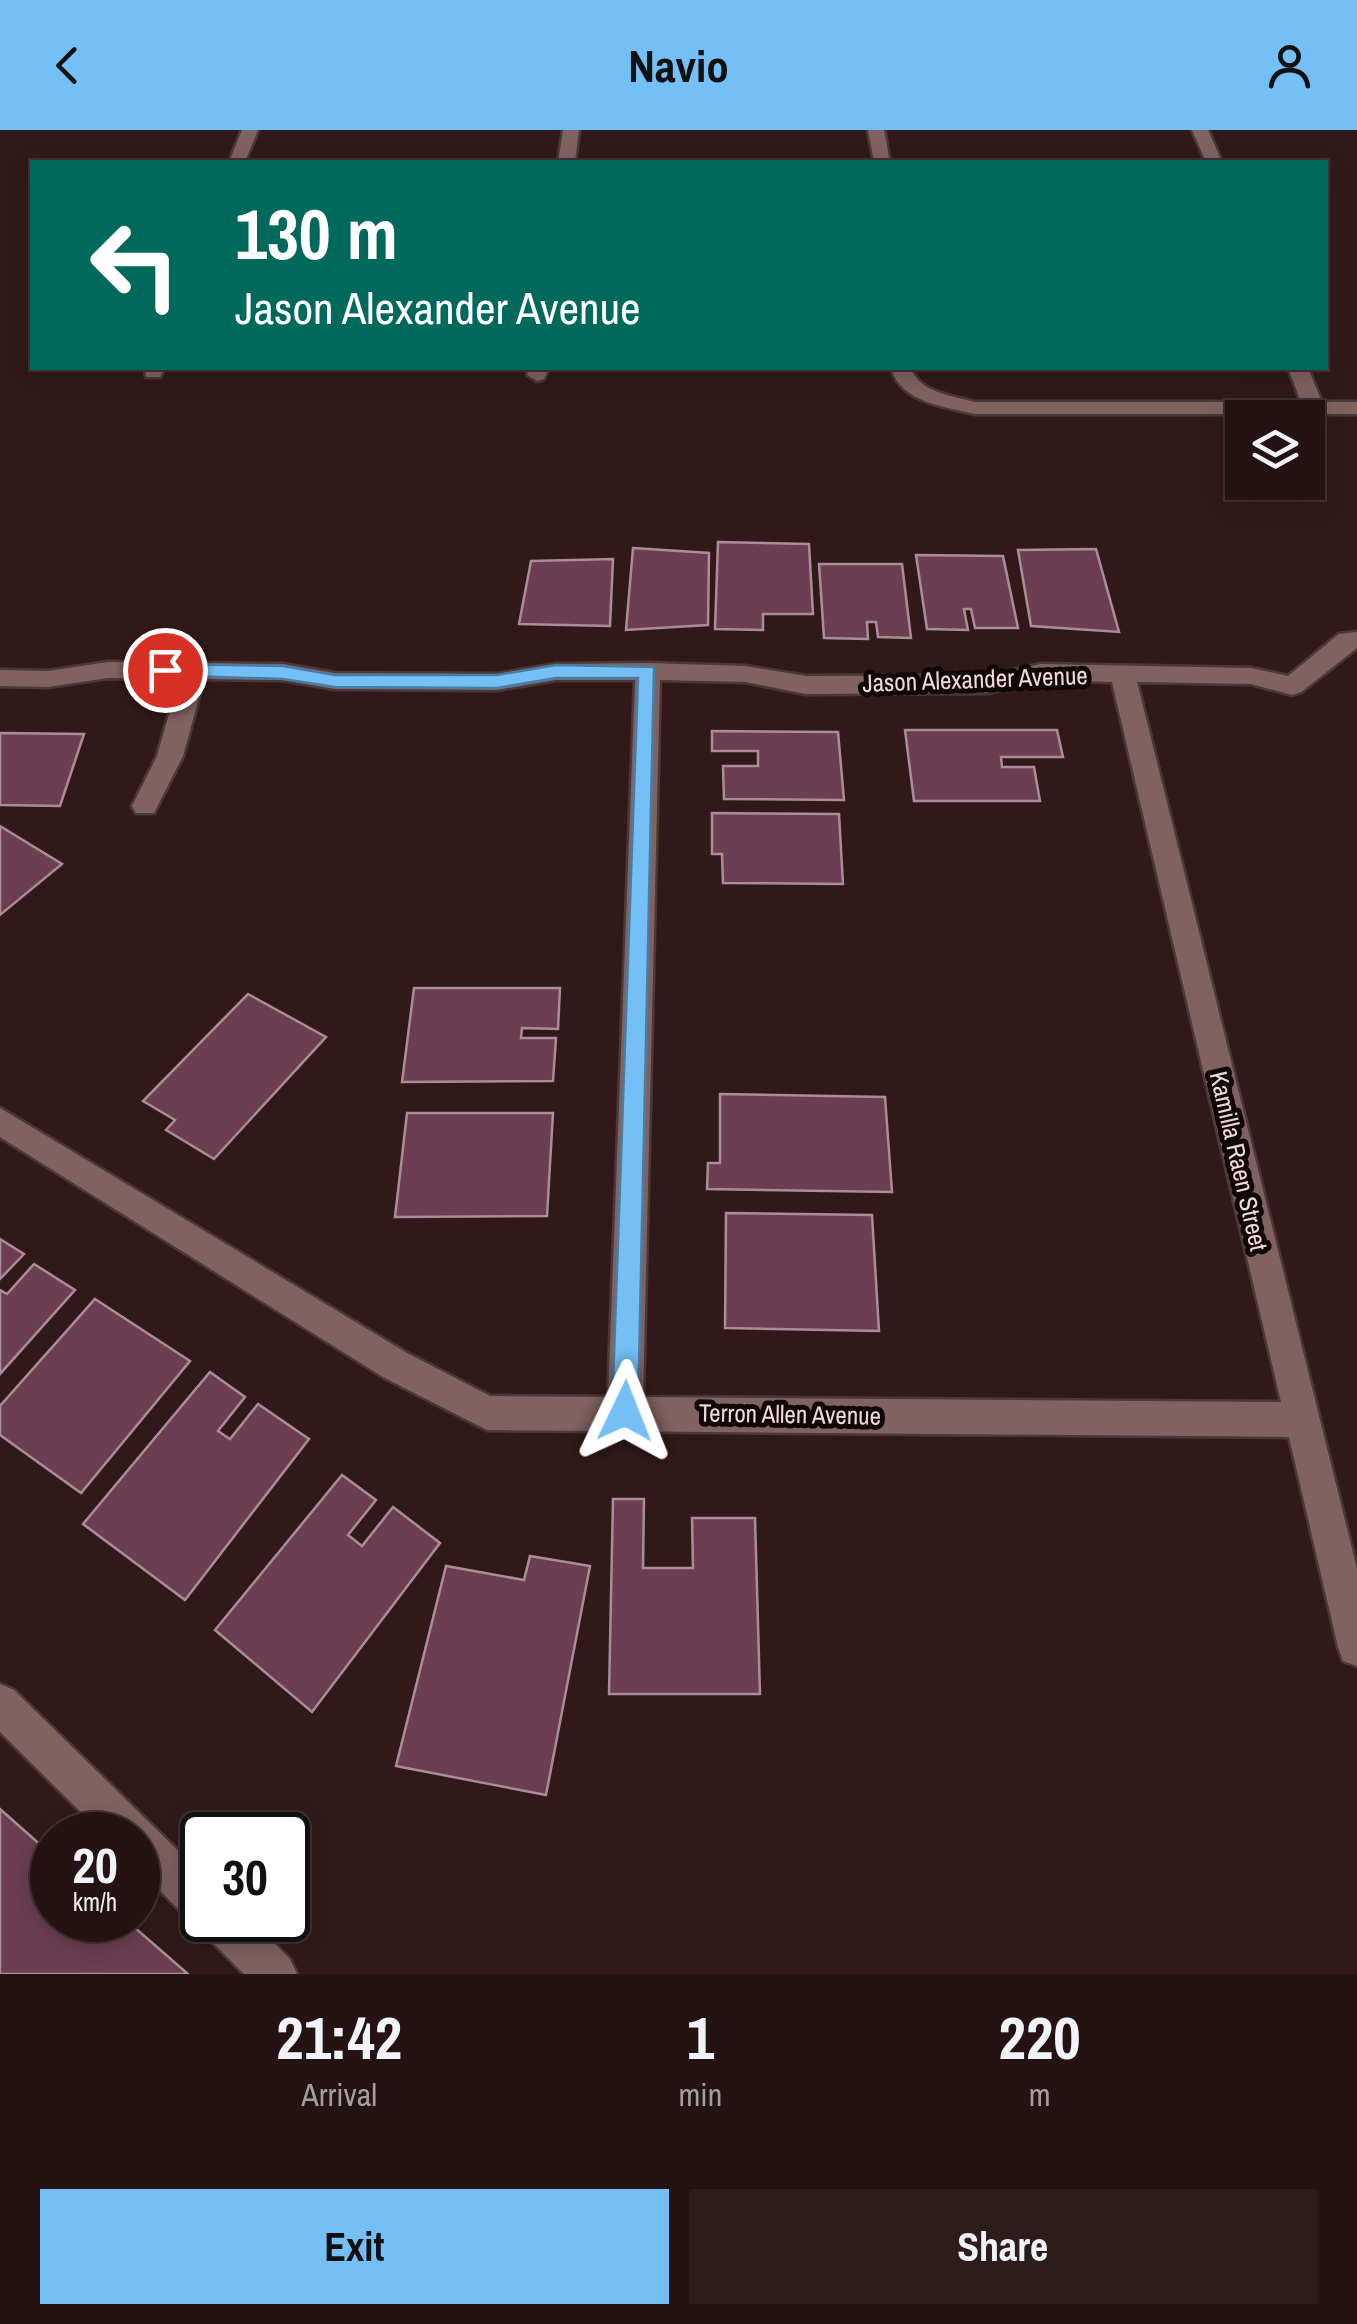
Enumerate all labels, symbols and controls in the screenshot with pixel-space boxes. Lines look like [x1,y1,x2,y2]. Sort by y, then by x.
text: Navio [628,35,729,96]
icon: back [40,38,95,93]
icon: person [1262,38,1317,93]
text: 130 m [235,187,398,281]
icon: left [70,200,200,330]
text: Jason Alexander Avenue [235,277,641,338]
map controls [1225,400,1325,500]
button: layers [1225,400,1325,500]
pin [123,628,208,713]
icon: arrive [138,643,193,698]
street label: Jason Alexander Avenue [862,658,1088,700]
street label: Kamilla Raen Street [1202,1068,1276,1254]
position arrow [573,1359,677,1463]
street label: Terron Allen Avenue [699,1395,881,1433]
speed limit sign: 30 [180,1812,310,1942]
text: 20 [72,1831,118,1899]
text: km/h [73,1885,117,1919]
text: 21:42 [276,1997,402,2078]
text: 1 [687,1997,714,2078]
text: 220 [999,1997,1081,2078]
text: Arrival [301,2073,377,2116]
text: min [678,2073,722,2116]
text: m [1029,2073,1051,2116]
button: Exit [40,2189,669,2304]
button: Share [689,2189,1317,2304]

